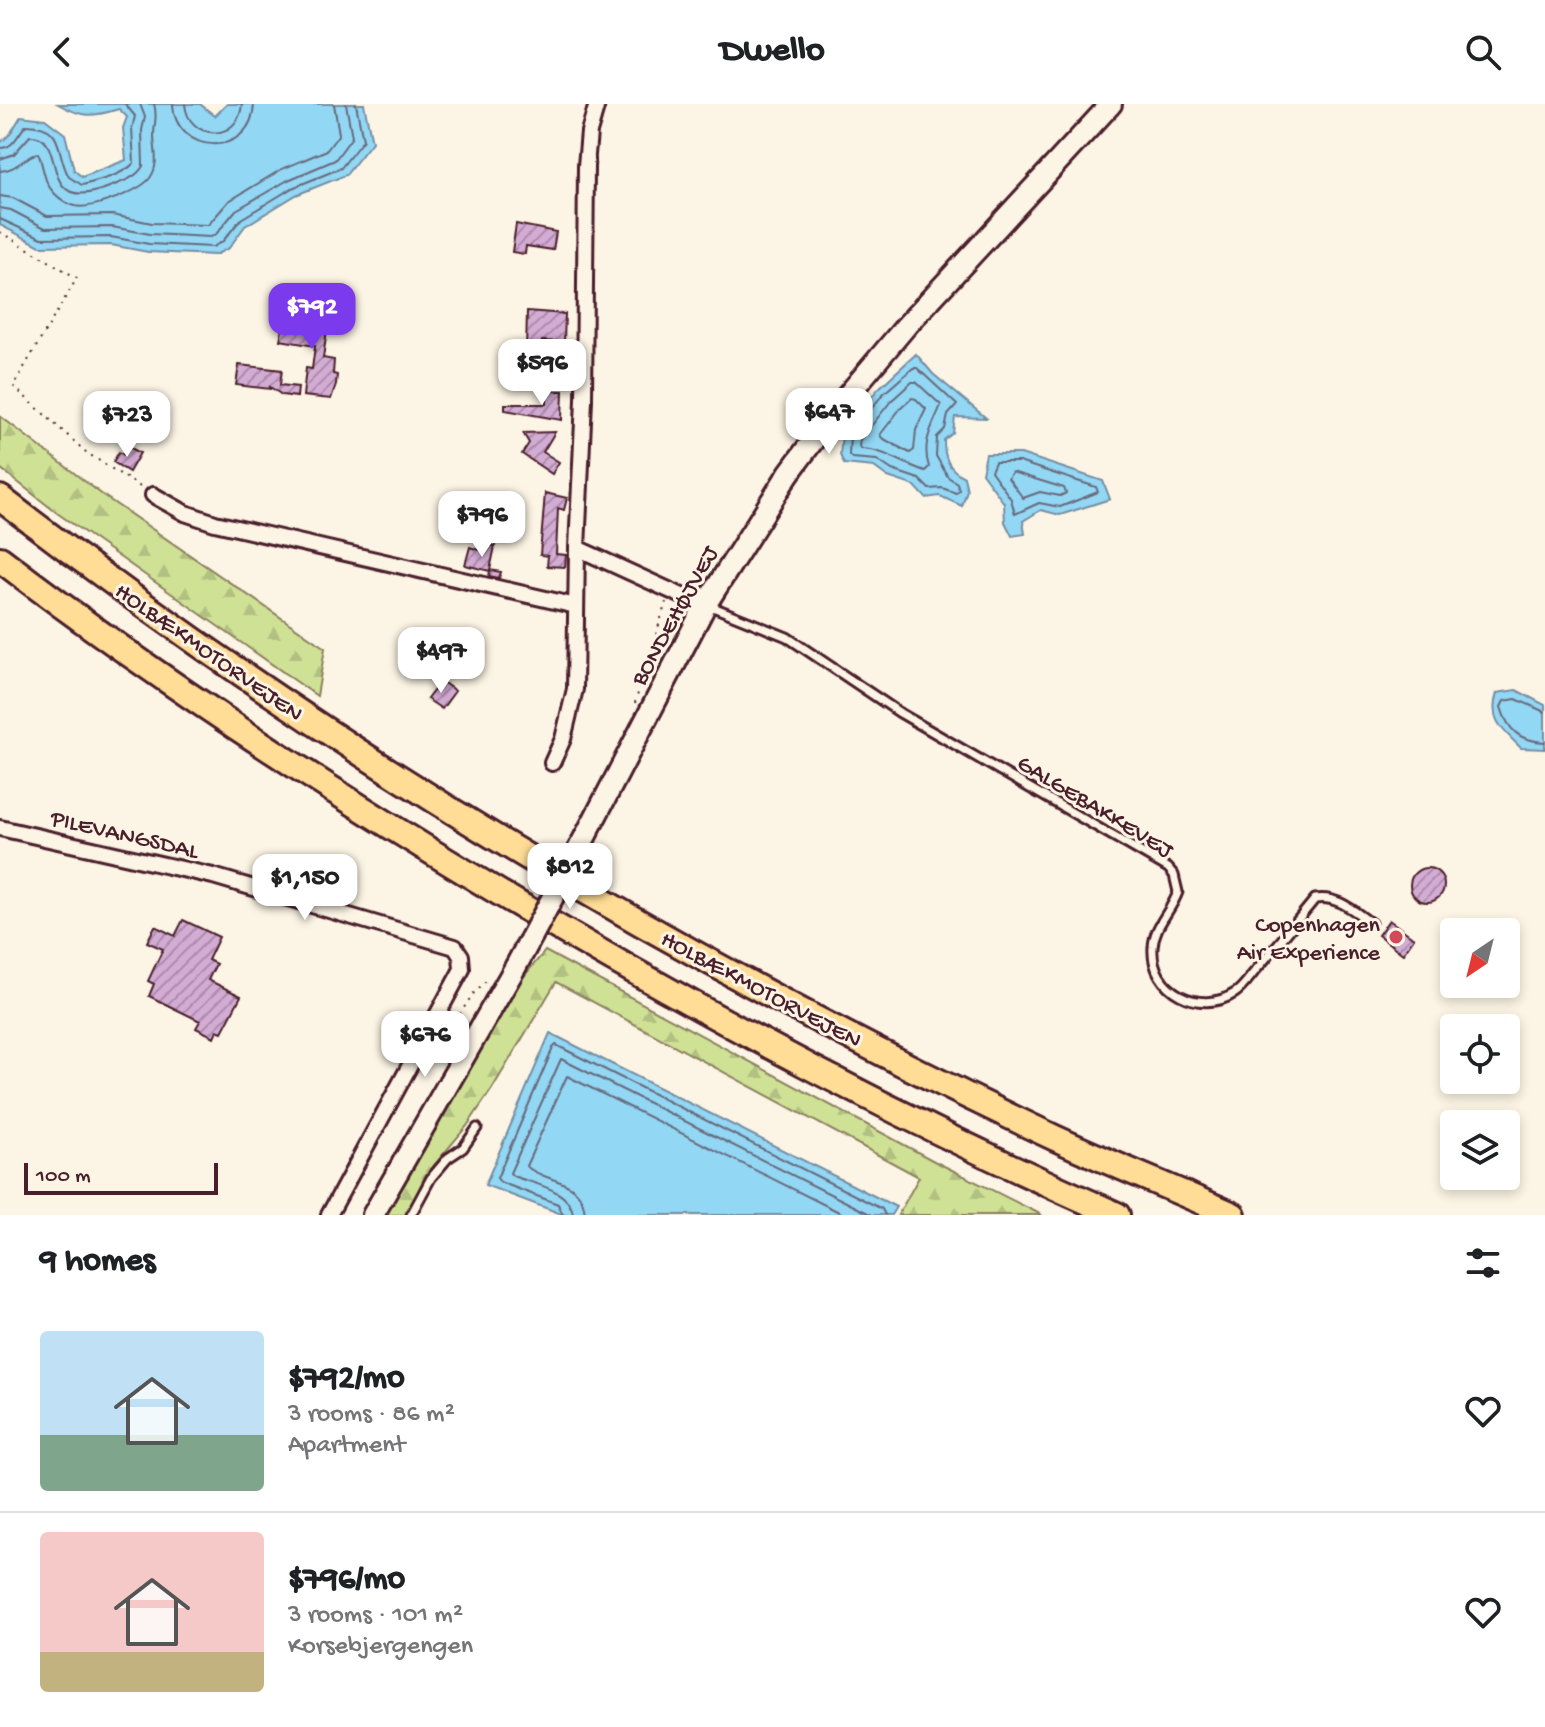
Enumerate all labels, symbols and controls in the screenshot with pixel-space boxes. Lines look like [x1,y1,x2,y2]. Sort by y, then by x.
icon: back [40,30,84,74]
icon: search [1461,30,1505,74]
text: Dwello [720,31,825,74]
pin: $792 [265,283,359,351]
text: $792 [287,293,337,324]
pin: $596 [495,339,589,407]
text: $596 [516,349,568,380]
pin: $647 [782,388,876,456]
pin: $723 [80,391,174,459]
text: $647 [804,398,854,429]
text: $723 [101,401,153,432]
pin: $796 [435,491,529,559]
text: $796 [456,501,508,532]
street label: BONDEHØJVEJ [625,541,727,692]
street label: HOLBÆKMOTORVEJEN [108,578,308,730]
pin: $497 [394,627,488,695]
text: $497 [416,637,466,668]
street label: GALGEBAKKEVEJ [1011,750,1179,867]
street label: PILEVANGSDAL [47,805,202,868]
pin: $812 [523,843,617,911]
text: $812 [545,853,595,884]
pin: $1,150 [240,854,370,922]
text: $1,150 [270,864,340,895]
place label: Copenhagen Air Experience [1237,912,1381,969]
north arrow [1440,918,1520,998]
map controls [1440,918,1520,1190]
street label: HOLBÆKMOTORVEJEN [655,926,866,1056]
marker: Copenhagen Air Experience [1387,928,1405,946]
pin: $676 [378,1011,472,1079]
button: locate [1440,1014,1520,1094]
text: $676 [399,1021,451,1052]
button: layers [1440,1110,1520,1190]
scale bar [24,1159,218,1195]
text: 100 m [36,1164,91,1190]
icon: filters [1461,1241,1505,1285]
text: 9 homes [40,1243,155,1283]
text: $792/mo [288,1360,405,1400]
icon: home [104,1363,200,1459]
icon: heart [1461,1389,1505,1433]
text: 3 rooms · 86 m² [288,1400,455,1431]
text: Apartment [288,1431,405,1462]
text: $796/mo [288,1561,405,1601]
icon: home [104,1564,200,1660]
icon: heart [1461,1590,1505,1634]
text: 3 rooms · 101 m² [288,1601,463,1632]
text: Korsebjergengen [288,1632,473,1663]

